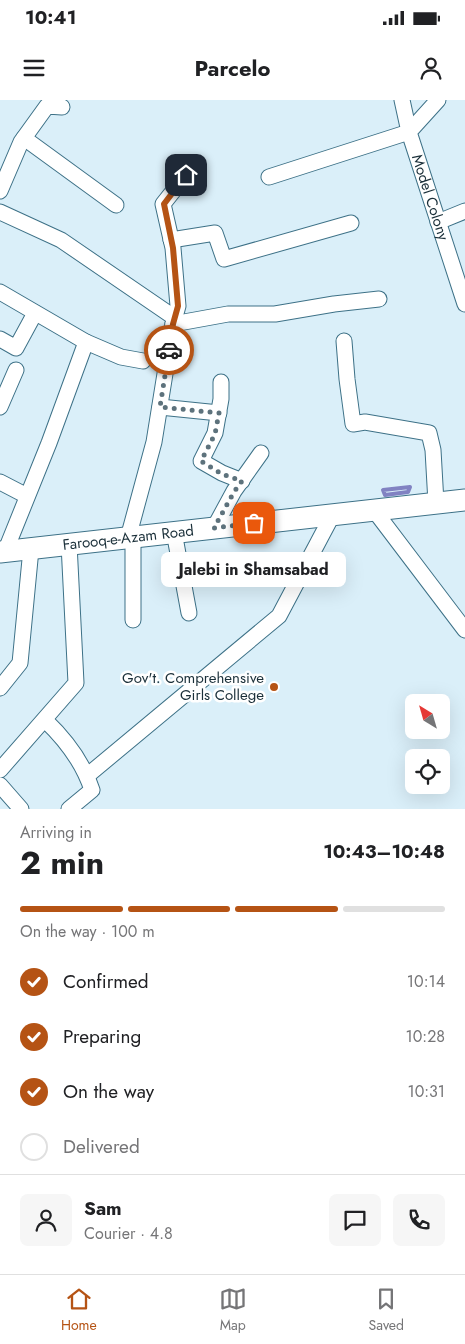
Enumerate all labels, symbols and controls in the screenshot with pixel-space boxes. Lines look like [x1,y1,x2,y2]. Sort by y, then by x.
text: 10:41 [25,4,76,31]
text: Parcelo [194,52,271,84]
icon: menu [20,54,48,82]
icon: person [417,54,445,82]
street label: Model Colony [406,152,455,244]
pin [165,154,207,196]
icon: home [172,161,200,189]
courier [144,325,194,375]
icon: car [155,336,183,364]
pin [233,502,275,544]
icon: bag [240,509,268,537]
street label: Farooq-e-Azam Road [62,519,195,556]
callout: Jalebi in Shamsabad [162,553,346,588]
text: Jalebi in Shamsabad [178,558,329,581]
place label: Gov't. Comprehensive Girls College [122,667,264,706]
marker: Gov't. Comprehensive Girls College [268,681,280,693]
north arrow [405,694,450,739]
map controls [405,694,450,794]
button: locate [405,749,450,794]
text: Arriving in [20,821,92,844]
text: 10:43–10:48 [323,838,445,865]
text: 2 min [20,840,104,886]
text: On the way · 100 m [20,920,155,943]
icon: check [20,968,48,996]
text: Confirmed [63,968,149,995]
text: 10:14 [407,970,445,993]
icon: check [20,1023,48,1051]
text: Preparing [63,1023,141,1050]
text: 10:28 [406,1025,445,1048]
icon: check [20,1078,48,1106]
text: On the way [63,1078,154,1105]
text: 10:31 [407,1080,445,1103]
text: Delivered [63,1133,140,1160]
button: person [20,1194,72,1246]
button: chat [329,1194,381,1246]
button: phone [393,1194,445,1246]
text: Sam [84,1195,122,1222]
text: Courier · 4.8 [84,1222,173,1245]
tab: Home [61,1285,97,1335]
tab: Map [219,1285,247,1335]
tab: Saved [369,1285,404,1335]

